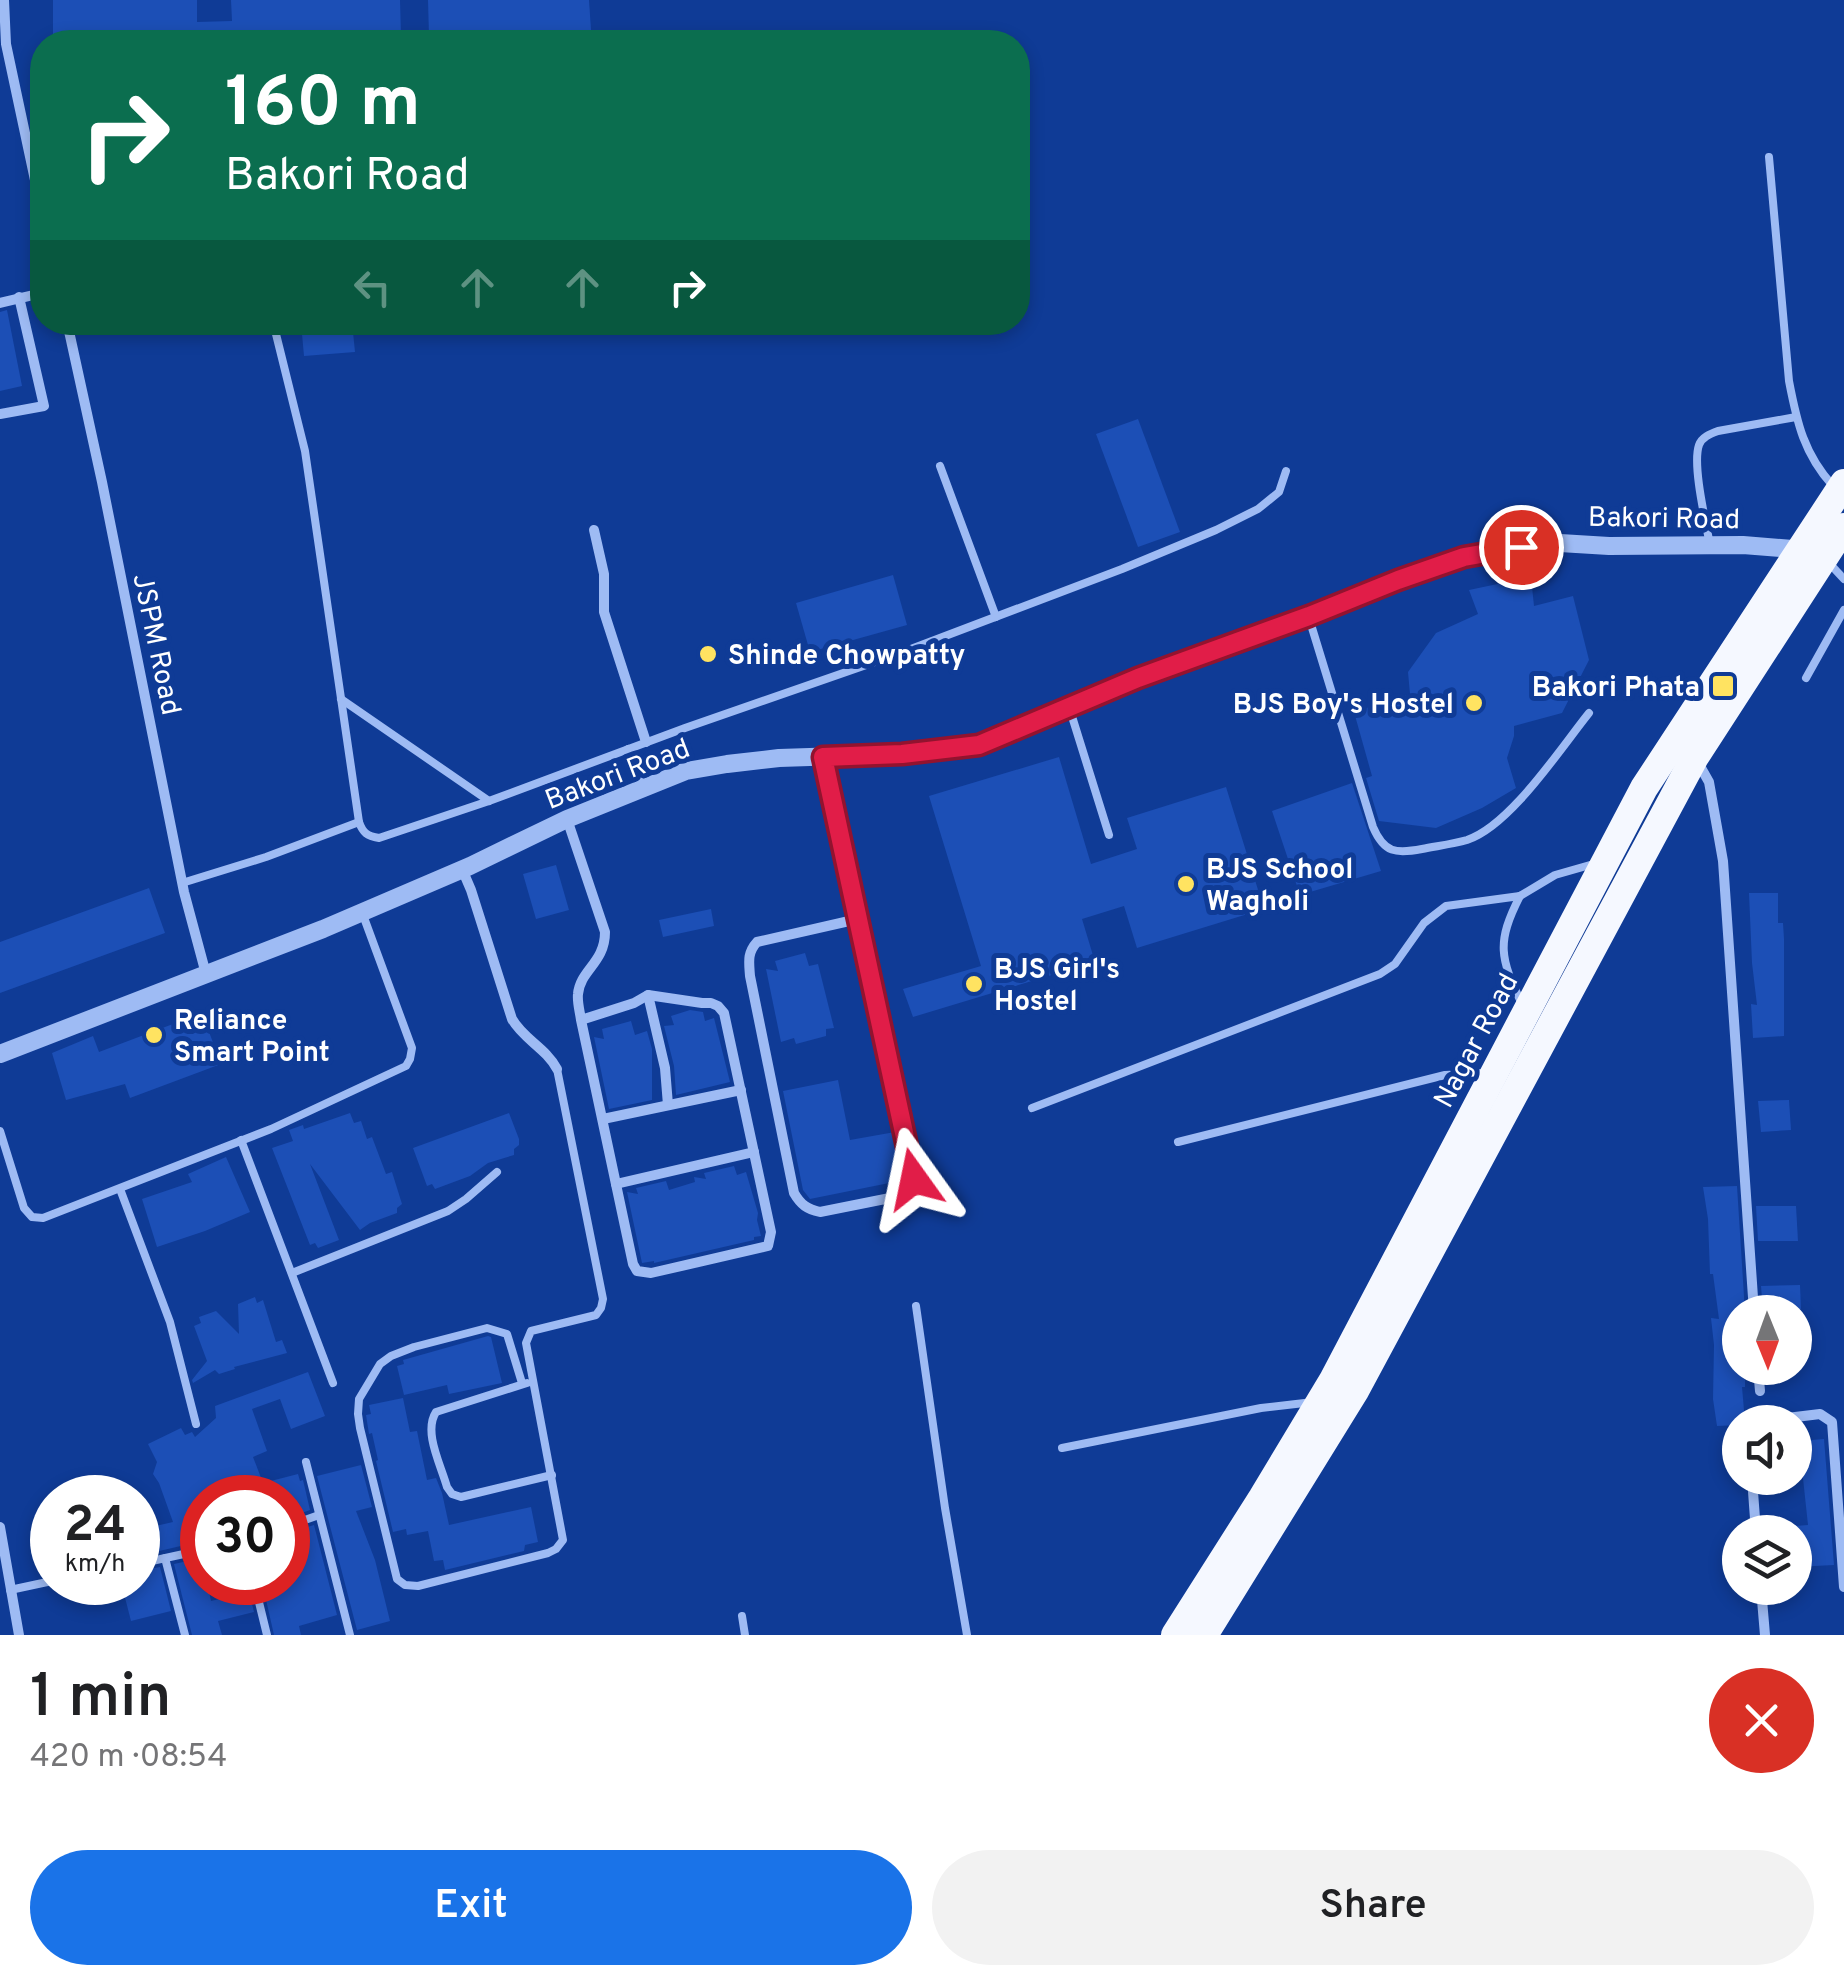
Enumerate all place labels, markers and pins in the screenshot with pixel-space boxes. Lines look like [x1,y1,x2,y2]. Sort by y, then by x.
pin [1479,505,1564,590]
place label: Shinde Chowpatty [728,639,965,675]
marker: Shinde Chowpatty [697,643,719,665]
place label: Bakori Phata [1532,671,1700,707]
marker: Bakori Phata [1710,673,1736,699]
place label: BJS Boy's Hostel [1233,688,1454,724]
marker: BJS Boy's Hostel [1463,692,1485,714]
place label: BJS School Wagholi [1206,853,1353,921]
marker: BJS School Wagholi [1175,873,1197,895]
place label: BJS Girl's Hostel [994,953,1120,1021]
marker: BJS Girl's Hostel [963,973,985,995]
place label: Reliance Smart Point [174,1004,330,1072]
marker: Reliance Smart Point [143,1024,165,1046]

